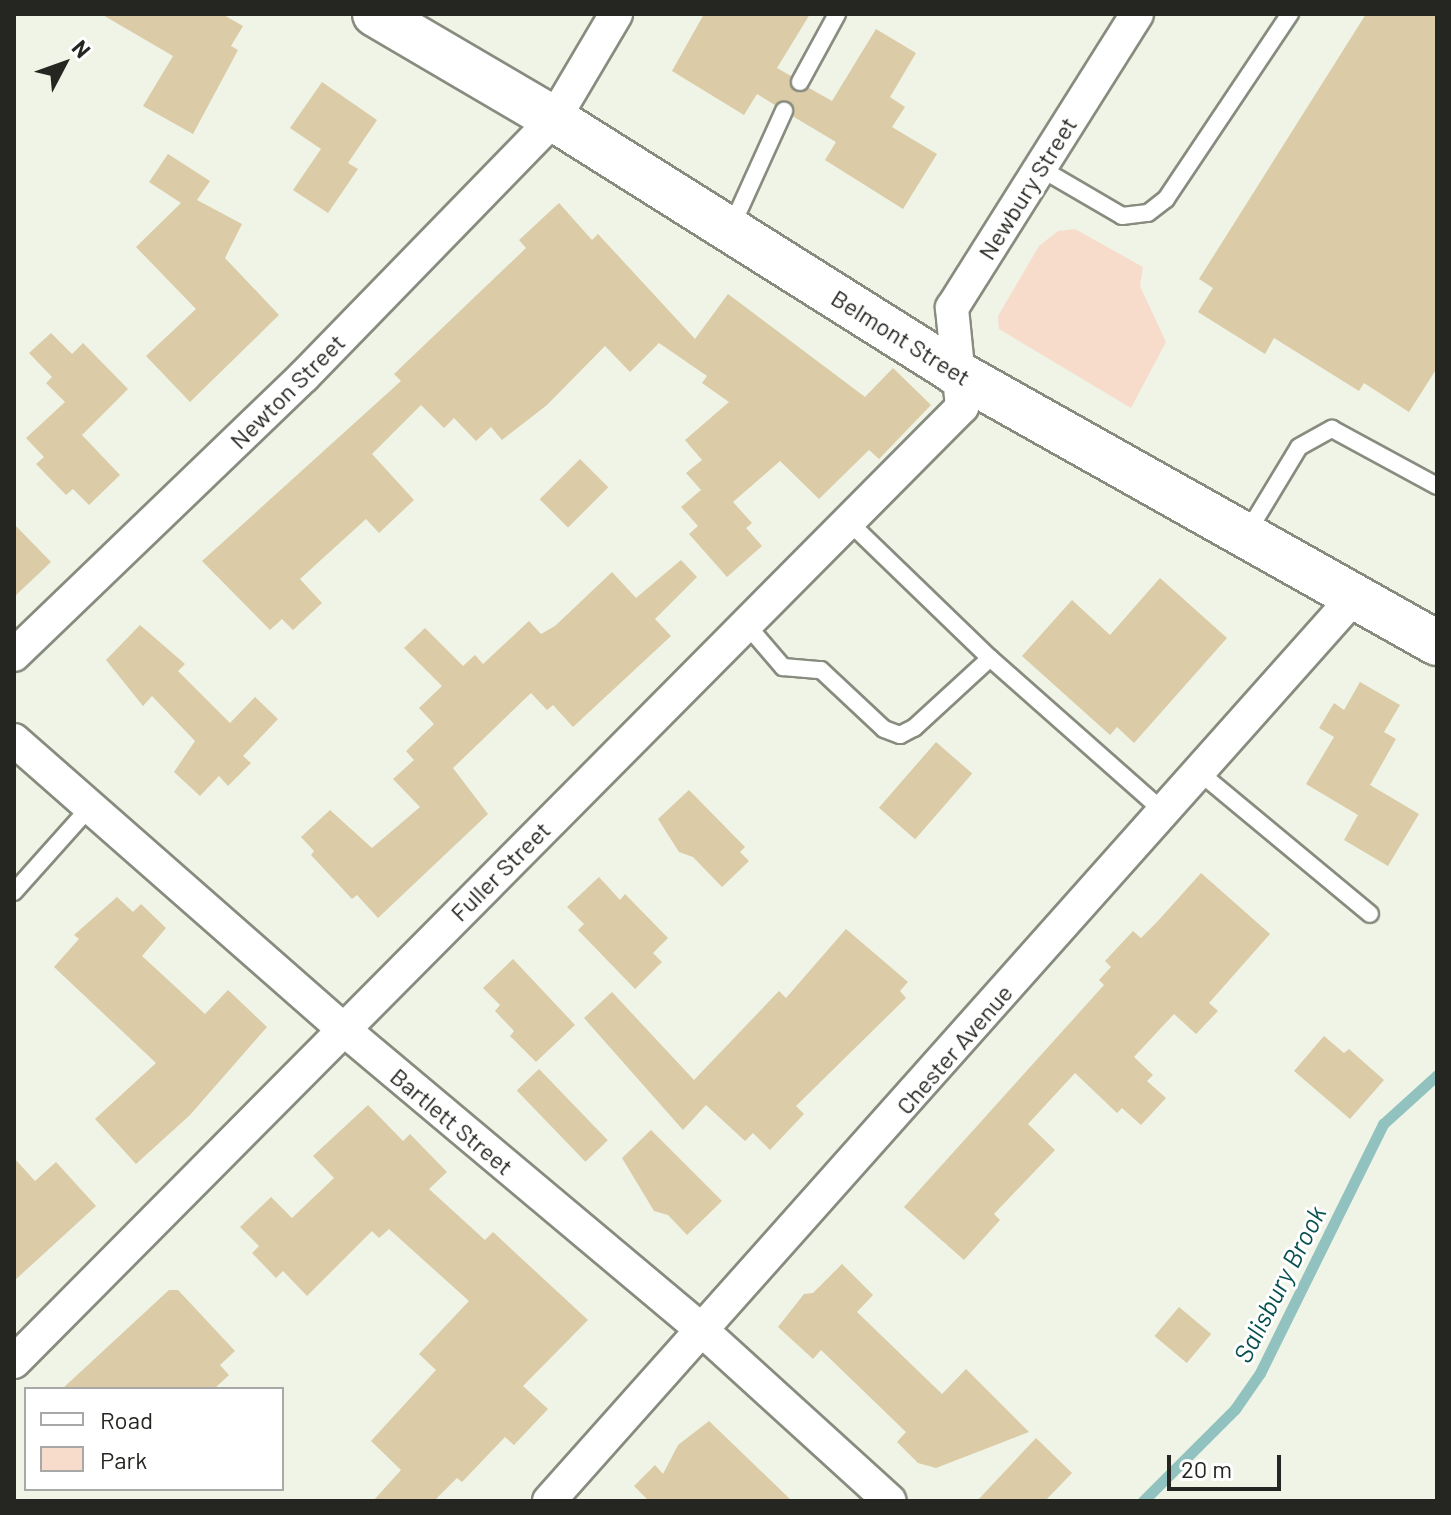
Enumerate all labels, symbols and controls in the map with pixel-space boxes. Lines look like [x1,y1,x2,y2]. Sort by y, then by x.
north arrow [24,24,104,104]
text: N [67,34,97,62]
street label: Newbury Street [972,111,1082,265]
street label: Belmont Street [826,283,976,391]
street label: Newton Street [224,328,350,454]
street label: Fuller Street [444,815,556,927]
street label: Chester Avenue [890,978,1018,1120]
street label: Bartlett Street [385,1061,519,1181]
water label: Salisbury Brook [1226,1200,1332,1368]
legend [24,1387,284,1491]
text: Road [100,1405,153,1434]
scale bar [1171,1439,1285,1489]
text: Park [100,1445,147,1474]
text: 20 m [1181,1454,1232,1483]

